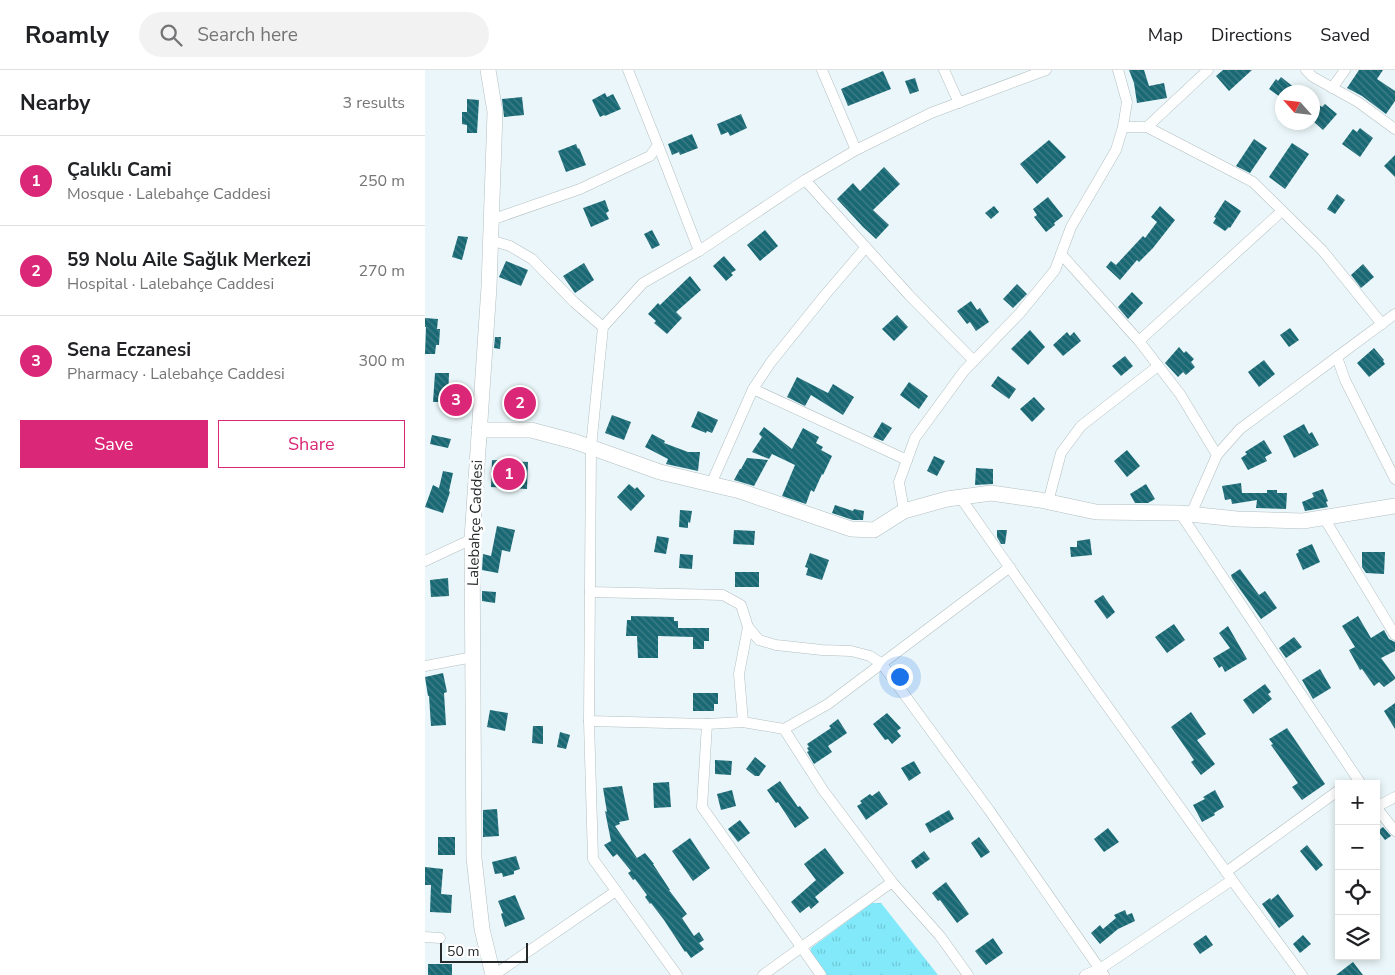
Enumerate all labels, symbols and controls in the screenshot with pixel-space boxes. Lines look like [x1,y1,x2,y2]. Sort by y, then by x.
search box [139,12,489,57]
text: Roamly [25,19,109,51]
icon: search [157,21,185,49]
text: Search here [197,22,298,48]
text: Map [1148,23,1183,47]
text: Directions [1211,23,1292,47]
text: Saved [1320,23,1370,47]
north arrow [1275,85,1320,130]
text: Nearby [20,89,90,117]
text: 3 results [343,92,405,114]
text: Çalıklı Cami [67,157,172,183]
text: 1 [31,170,41,192]
text: 250 m [358,170,405,192]
text: Mosque · Lalebahçe Caddesi [67,183,271,205]
text: 59 Nolu Aile Sağlık Merkezi [67,247,311,273]
text: 2 [31,260,41,282]
text: 270 m [358,260,405,282]
text: Hospital · Lalebahçe Caddesi [67,273,274,295]
text: Sena Eczanesi [67,337,191,363]
text: 3 [31,350,41,372]
text: 300 m [358,350,405,372]
text: Pharmacy · Lalebahçe Caddesi [67,363,285,385]
pin: 3 [440,381,472,419]
pin: 2 [504,384,536,422]
button: Save [20,420,208,468]
button: Share [218,420,405,468]
pin: 1 [493,455,525,493]
street label: Lalebahçe Caddesi [463,460,487,586]
your location [887,664,913,690]
map controls [1335,780,1380,960]
button: + [1335,780,1380,825]
button: − [1335,825,1380,870]
button: locate [1335,870,1380,915]
button: layers [1335,915,1380,960]
scale bar [440,940,527,963]
text: 50 m [447,942,479,961]

